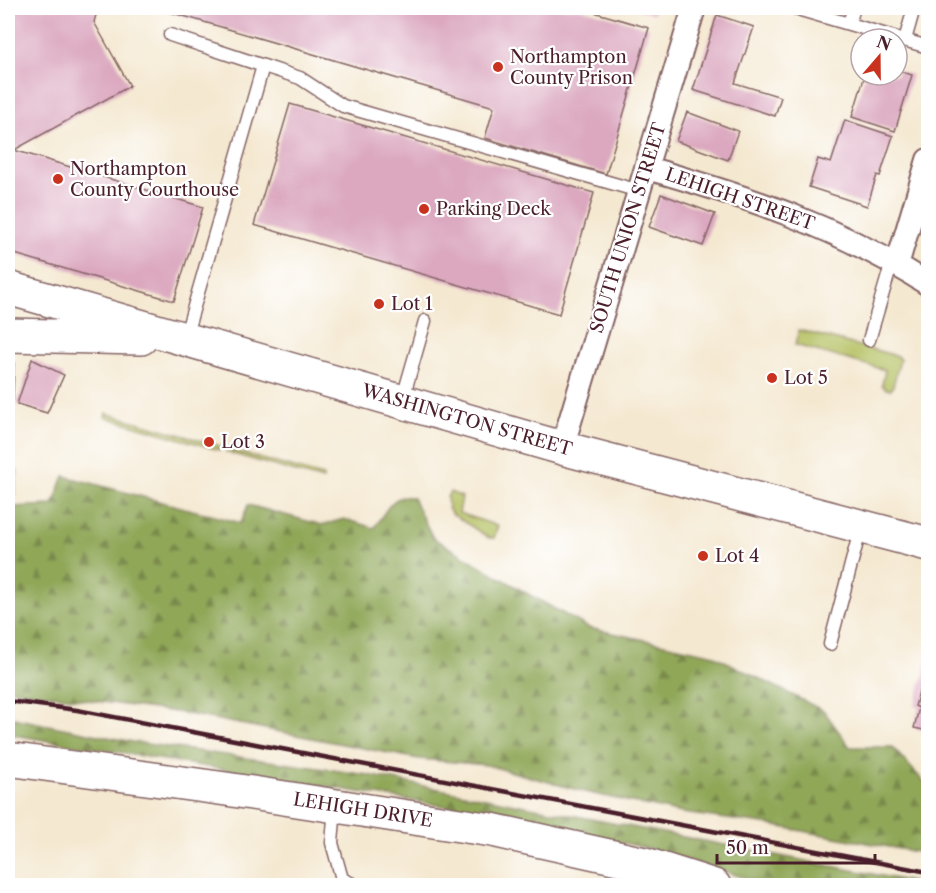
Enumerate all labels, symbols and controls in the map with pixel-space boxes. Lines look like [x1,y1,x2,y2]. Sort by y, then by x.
north arrow [849,27,909,87]
text: N [874,31,894,55]
place label: Northampton County Prison [510,46,633,89]
marker: Northampton County Prison [491,60,505,74]
street label: SOUTH UNION STREET [586,120,671,336]
place label: Northampton County Courthouse [70,158,239,201]
street label: LEHIGH STREET [662,163,818,235]
marker: Northampton County Courthouse [51,172,65,186]
place label: Parking Deck [436,198,552,220]
marker: Parking Deck [417,202,431,216]
place label: Lot 1 [391,293,433,315]
marker: Lot 1 [372,297,386,311]
place label: Lot 5 [784,367,828,389]
marker: Lot 5 [765,371,779,385]
street label: WASHINGTON STREET [358,379,575,461]
place label: Lot 3 [221,431,265,453]
marker: Lot 3 [202,435,216,449]
place label: Lot 4 [715,545,759,567]
marker: Lot 4 [696,549,710,563]
street label: LEHIGH DRIVE [292,788,434,832]
scale bar [717,827,874,865]
text: 50 m [726,837,769,859]

